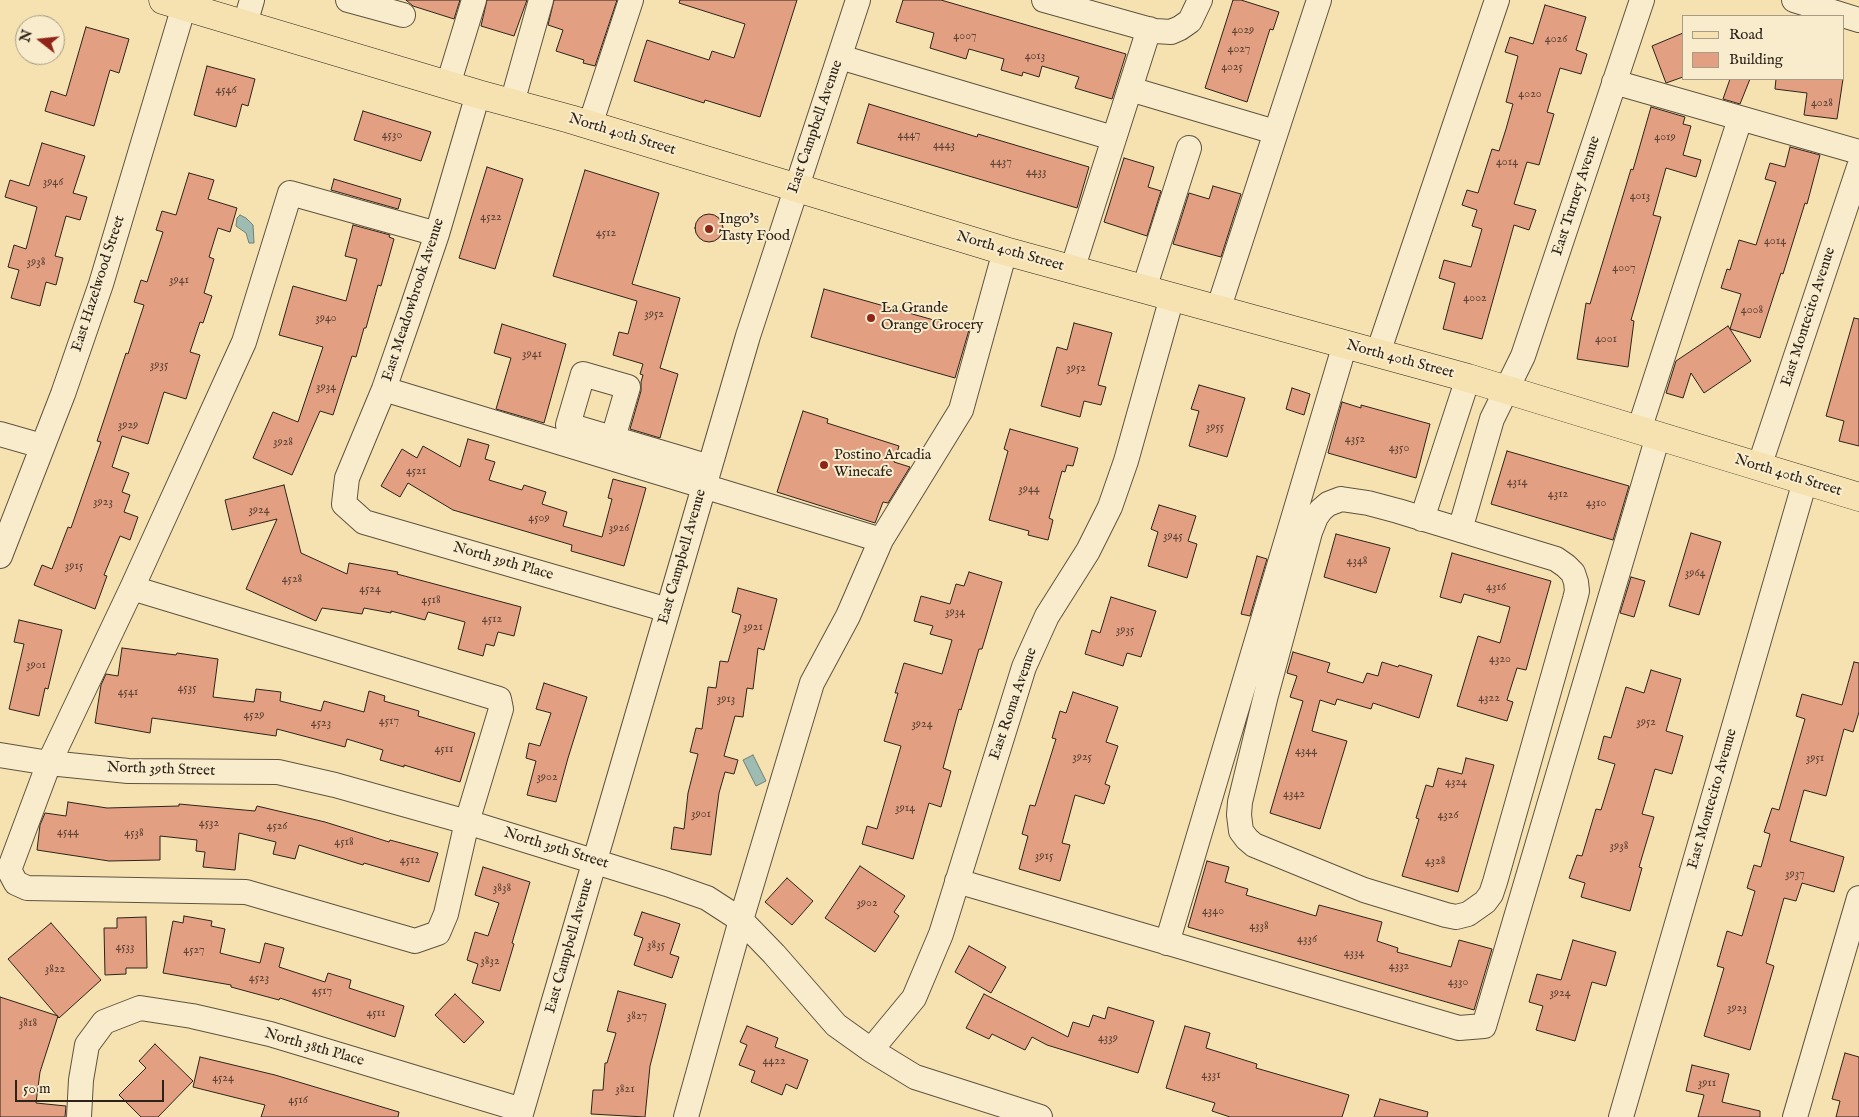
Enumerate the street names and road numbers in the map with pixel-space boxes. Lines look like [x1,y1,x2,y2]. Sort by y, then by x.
street label: East Campbell Avenue [785,58,847,196]
street label: North 40th Street [566,110,678,160]
street label: East Turney Avenue [1549,134,1605,258]
street label: East Hazelwood Street [68,214,130,354]
street label: East Meadowbrook Avenue [379,216,449,384]
street label: North 40th Street [954,228,1066,276]
street label: East Montecito Avenue [1778,245,1840,389]
street label: North 40th Street [1344,337,1456,383]
street label: North 40th Street [1732,451,1844,501]
street label: East Campbell Avenue [655,487,711,627]
street label: North 39th Place [451,539,555,585]
street label: East Roma Avenue [986,646,1042,762]
street label: East Montecito Avenue [1684,727,1742,871]
street label: North 39th Street [107,759,215,781]
street label: North 39th Street [502,825,610,873]
street label: East Campbell Avenue [542,876,598,1016]
street label: North 38th Place [262,1025,366,1071]

